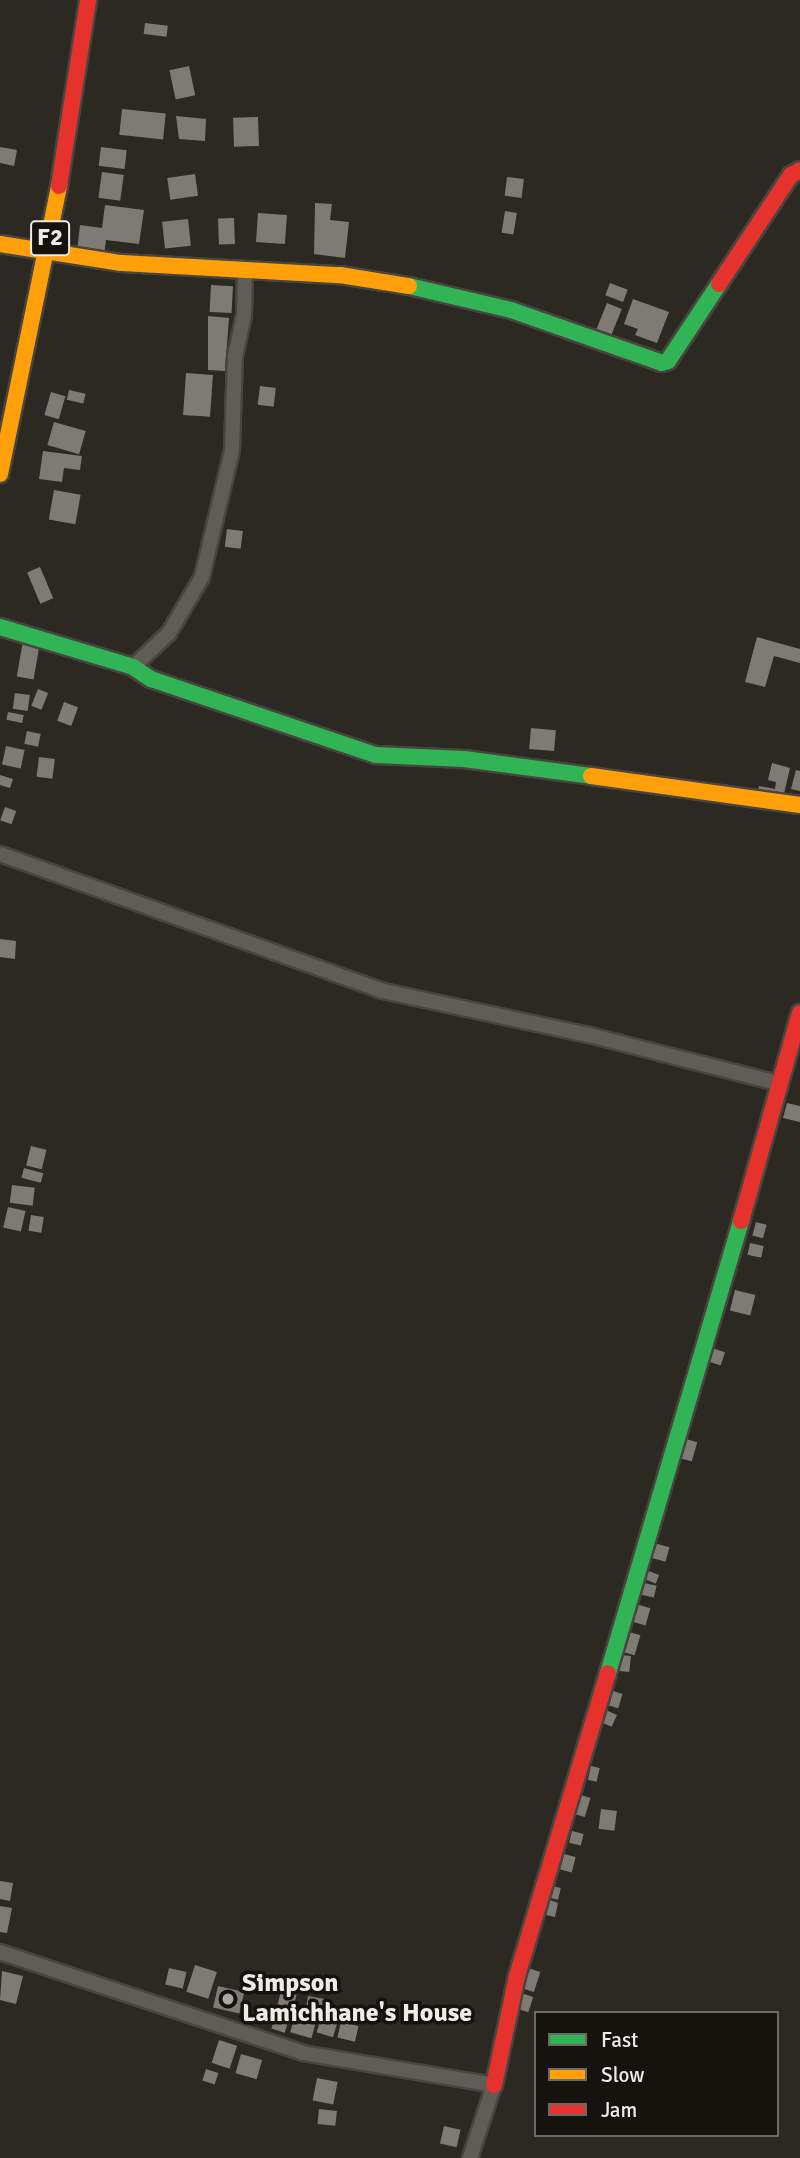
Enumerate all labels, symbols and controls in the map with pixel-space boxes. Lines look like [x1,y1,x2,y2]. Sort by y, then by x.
road number: F2 [29,218,71,258]
place label: Simpson Lamichhane's House [242,1968,472,2030]
marker: Simpson Lamichhane's House [220,1991,236,2007]
legend [534,2011,779,2137]
text: Fast [601,2027,638,2053]
text: Slow [601,2062,645,2088]
text: Jam [601,2097,637,2123]

